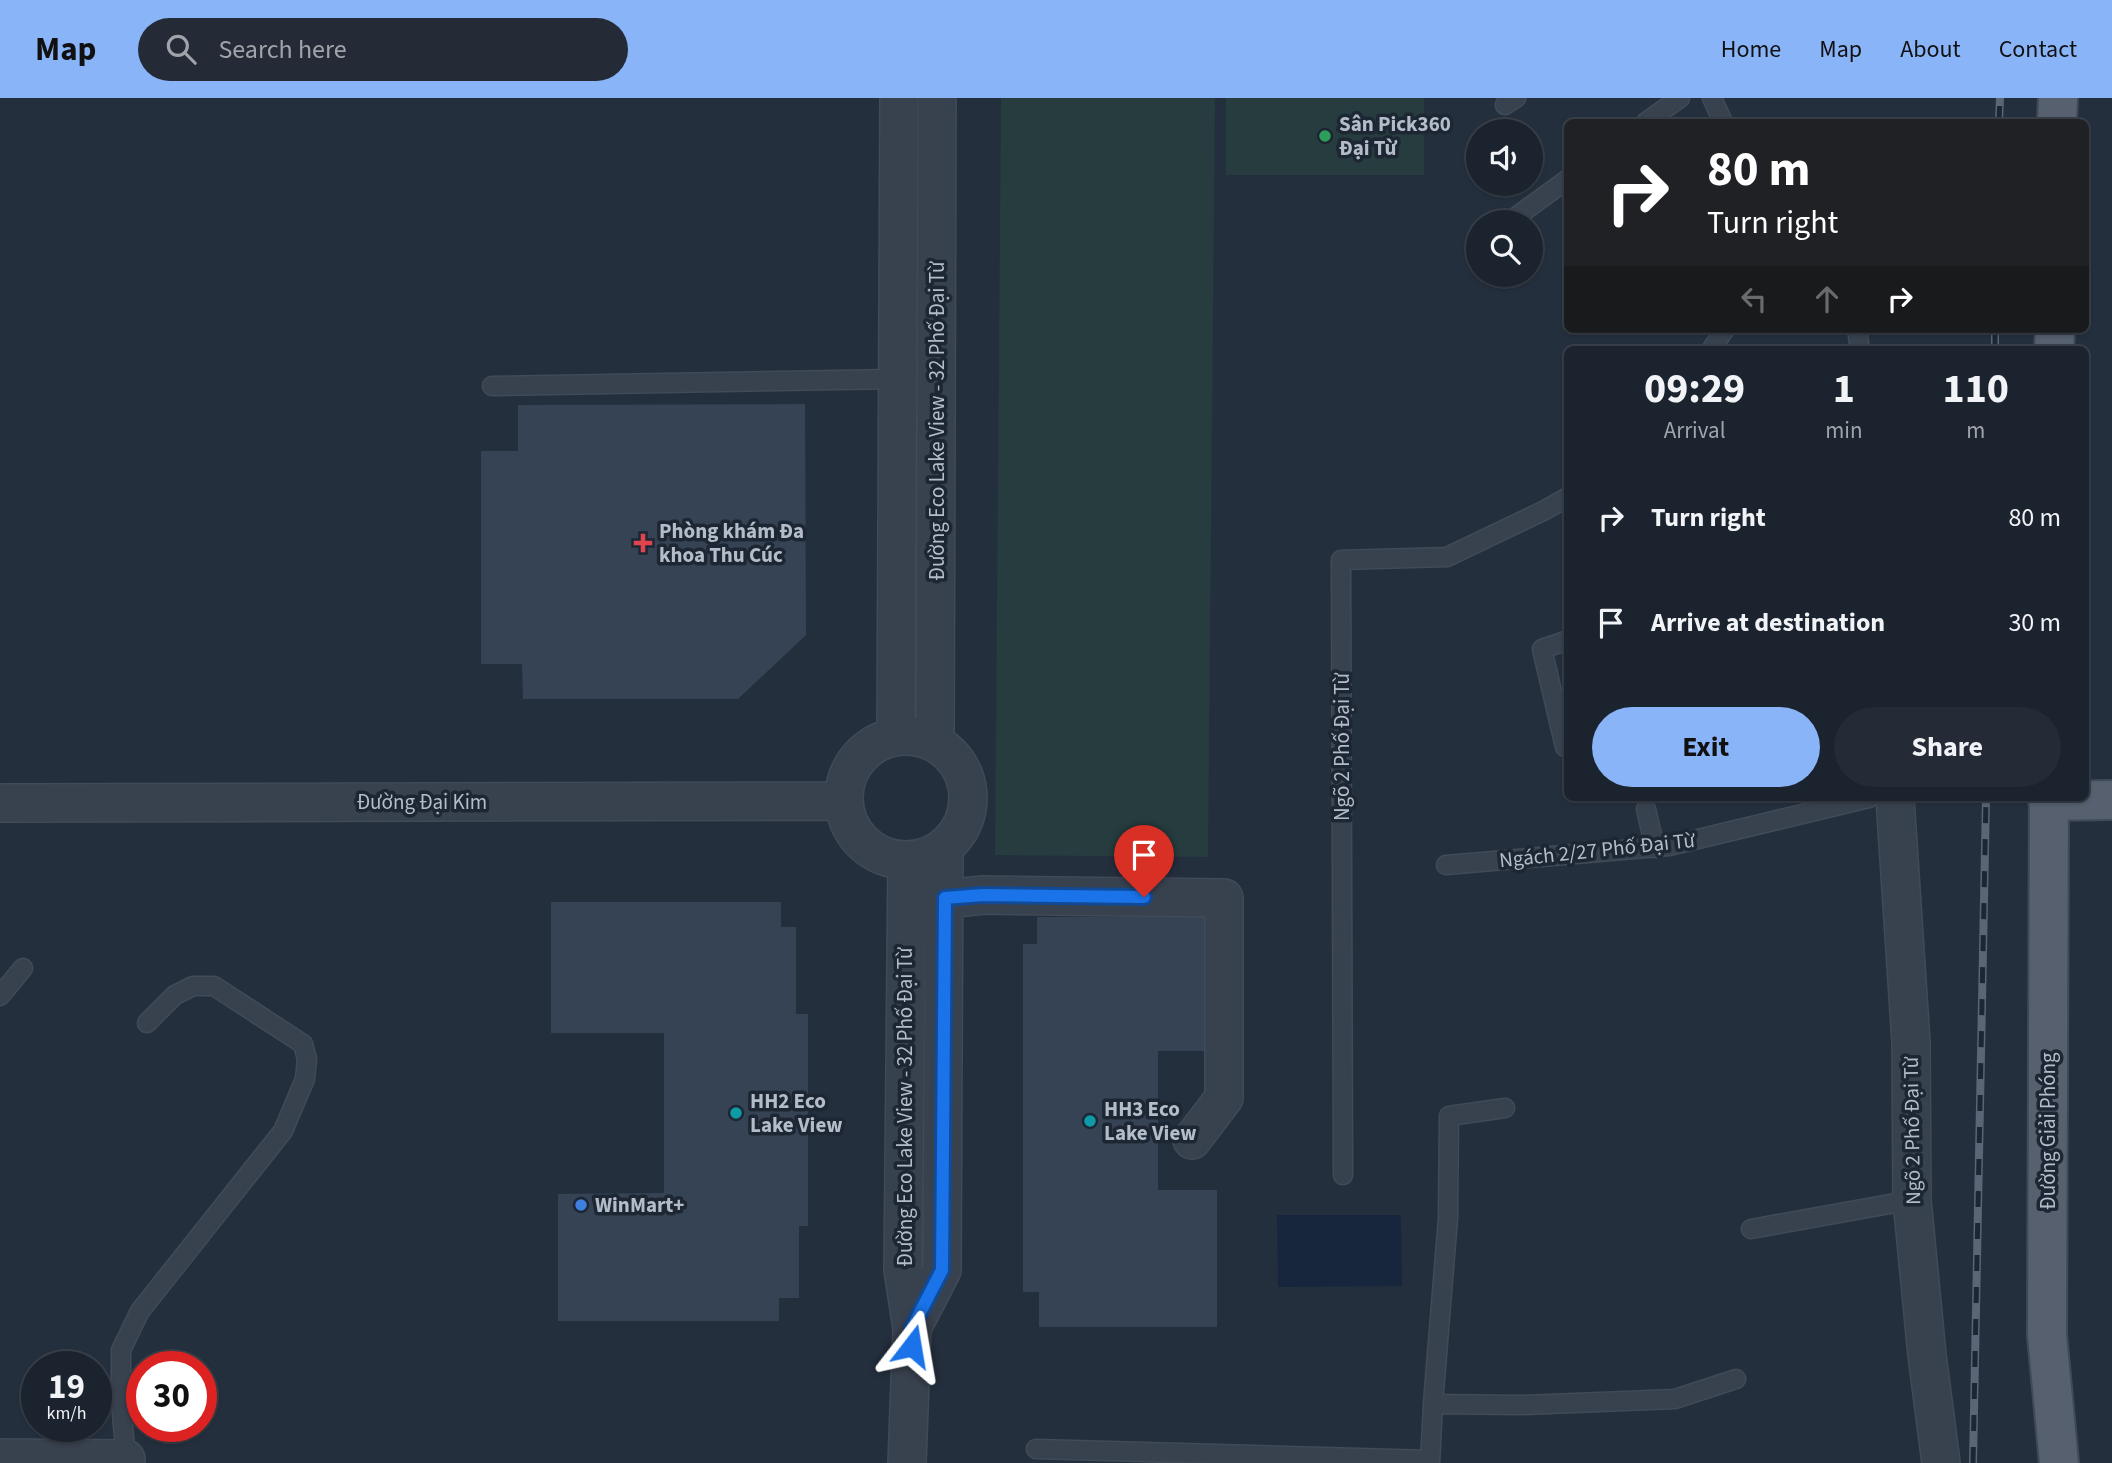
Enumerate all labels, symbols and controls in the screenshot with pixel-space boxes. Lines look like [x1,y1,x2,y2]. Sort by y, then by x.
search box [138,18,628,81]
text: Map [35,26,96,73]
icon: search [162,30,200,68]
text: Search here [218,31,347,68]
text: Home [1721,32,1781,67]
text: Map [1819,32,1862,67]
text: About [1900,32,1961,67]
text: Contact [1999,32,2077,67]
place label: Sân Pick360 Đại Từ [1339,109,1451,163]
map controls [1466,119,1543,287]
button: sound [1466,119,1543,196]
marker: Sân Pick360 Đại Từ [1317,128,1333,144]
text: 80 m [1707,135,1811,205]
icon: right [1592,147,1683,238]
text: Turn right [1707,200,1838,246]
button: search [1466,210,1543,287]
street label: Đường Eco Lake View - 32 Phố Đại Từ [922,261,952,580]
icon: left [1735,280,1773,318]
icon: ahead [1808,280,1846,318]
icon: right [1881,280,1919,318]
text: 09:29 [1644,359,1745,419]
text: 1 [1833,359,1855,419]
text: 110 [1942,359,2009,419]
text: Arrival [1664,414,1726,447]
text: min [1825,414,1863,447]
text: m [1966,414,1985,447]
icon: right [1592,499,1630,537]
text: Turn right [1651,499,1766,536]
text: 80 m [2008,499,2061,536]
place label: Phòng khám Đa khoa Thu Cúc [659,516,804,570]
marker: Phòng khám Đa khoa Thu Cúc [633,533,653,553]
icon: arrive [1592,604,1630,642]
text: Arrive at destination [1651,604,1885,641]
text: 30 m [2008,604,2061,641]
street label: Ngõ 2 Phố Đại Từ [1327,672,1357,821]
button: Exit [1592,707,1820,787]
button: Share [1834,707,2061,787]
street label: Đường Đại Kim [357,787,487,817]
pin [1114,825,1174,897]
street label: Ngách 2/27 Phố Đại Từ [1498,825,1697,875]
icon: arrive [1125,836,1163,874]
street label: Đường Eco Lake View - 32 Phố Đại Từ [890,947,920,1266]
street label: Đường Giải Phóng [2033,1052,2063,1210]
street label: Ngõ 2 Phố Đại Từ [1896,1056,1928,1205]
place label: HH2 Eco Lake View [750,1086,842,1140]
place label: HH3 Eco Lake View [1104,1094,1196,1148]
marker: HH2 Eco Lake View [728,1105,744,1121]
marker: HH3 Eco Lake View [1082,1113,1098,1129]
place label: WinMart+ [595,1190,684,1220]
marker: WinMart+ [573,1197,589,1213]
position arrow [875,1309,949,1383]
speed limit sign: 30 [126,1351,217,1442]
text: 19 [48,1362,85,1412]
text: km/h [47,1401,86,1426]

